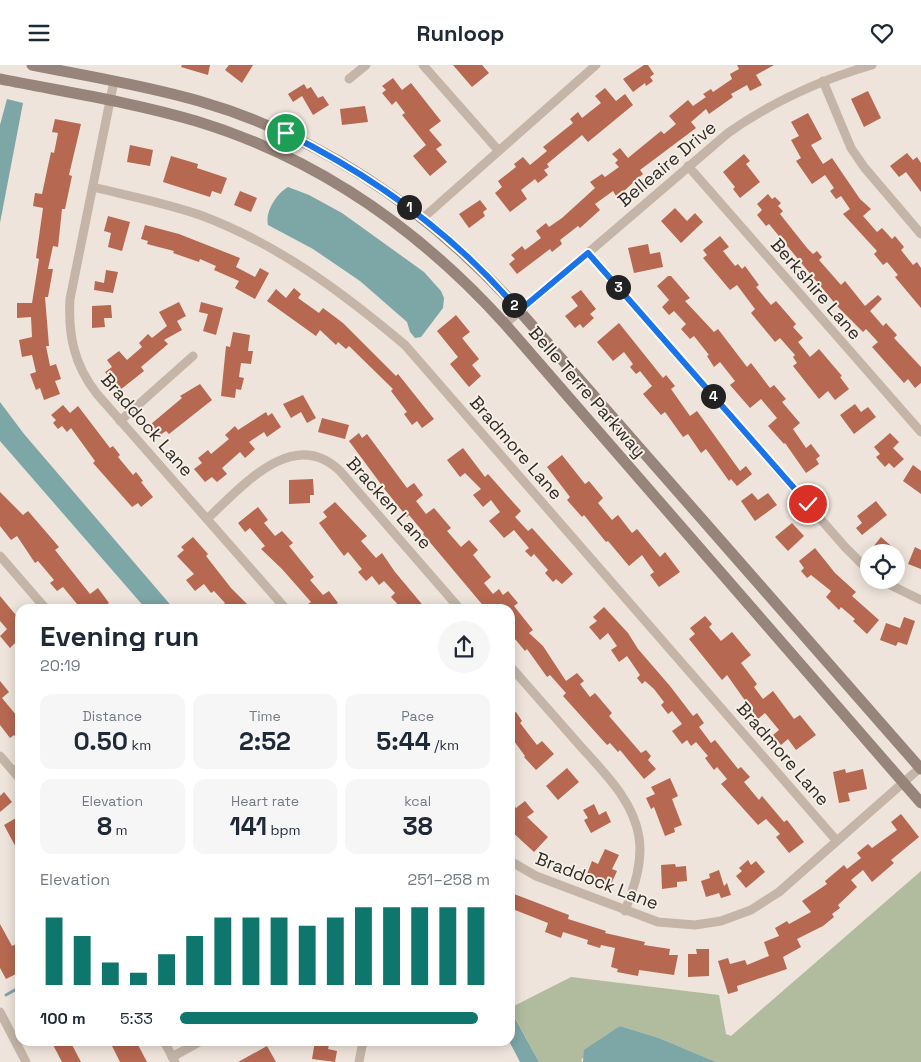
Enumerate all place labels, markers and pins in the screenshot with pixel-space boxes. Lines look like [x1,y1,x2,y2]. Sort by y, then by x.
pin [265,112,307,154]
pin: 1 [396,195,422,219]
pin: 3 [606,275,630,299]
pin: 2 [502,293,526,317]
pin: 4 [700,383,726,409]
pin [787,483,829,525]

